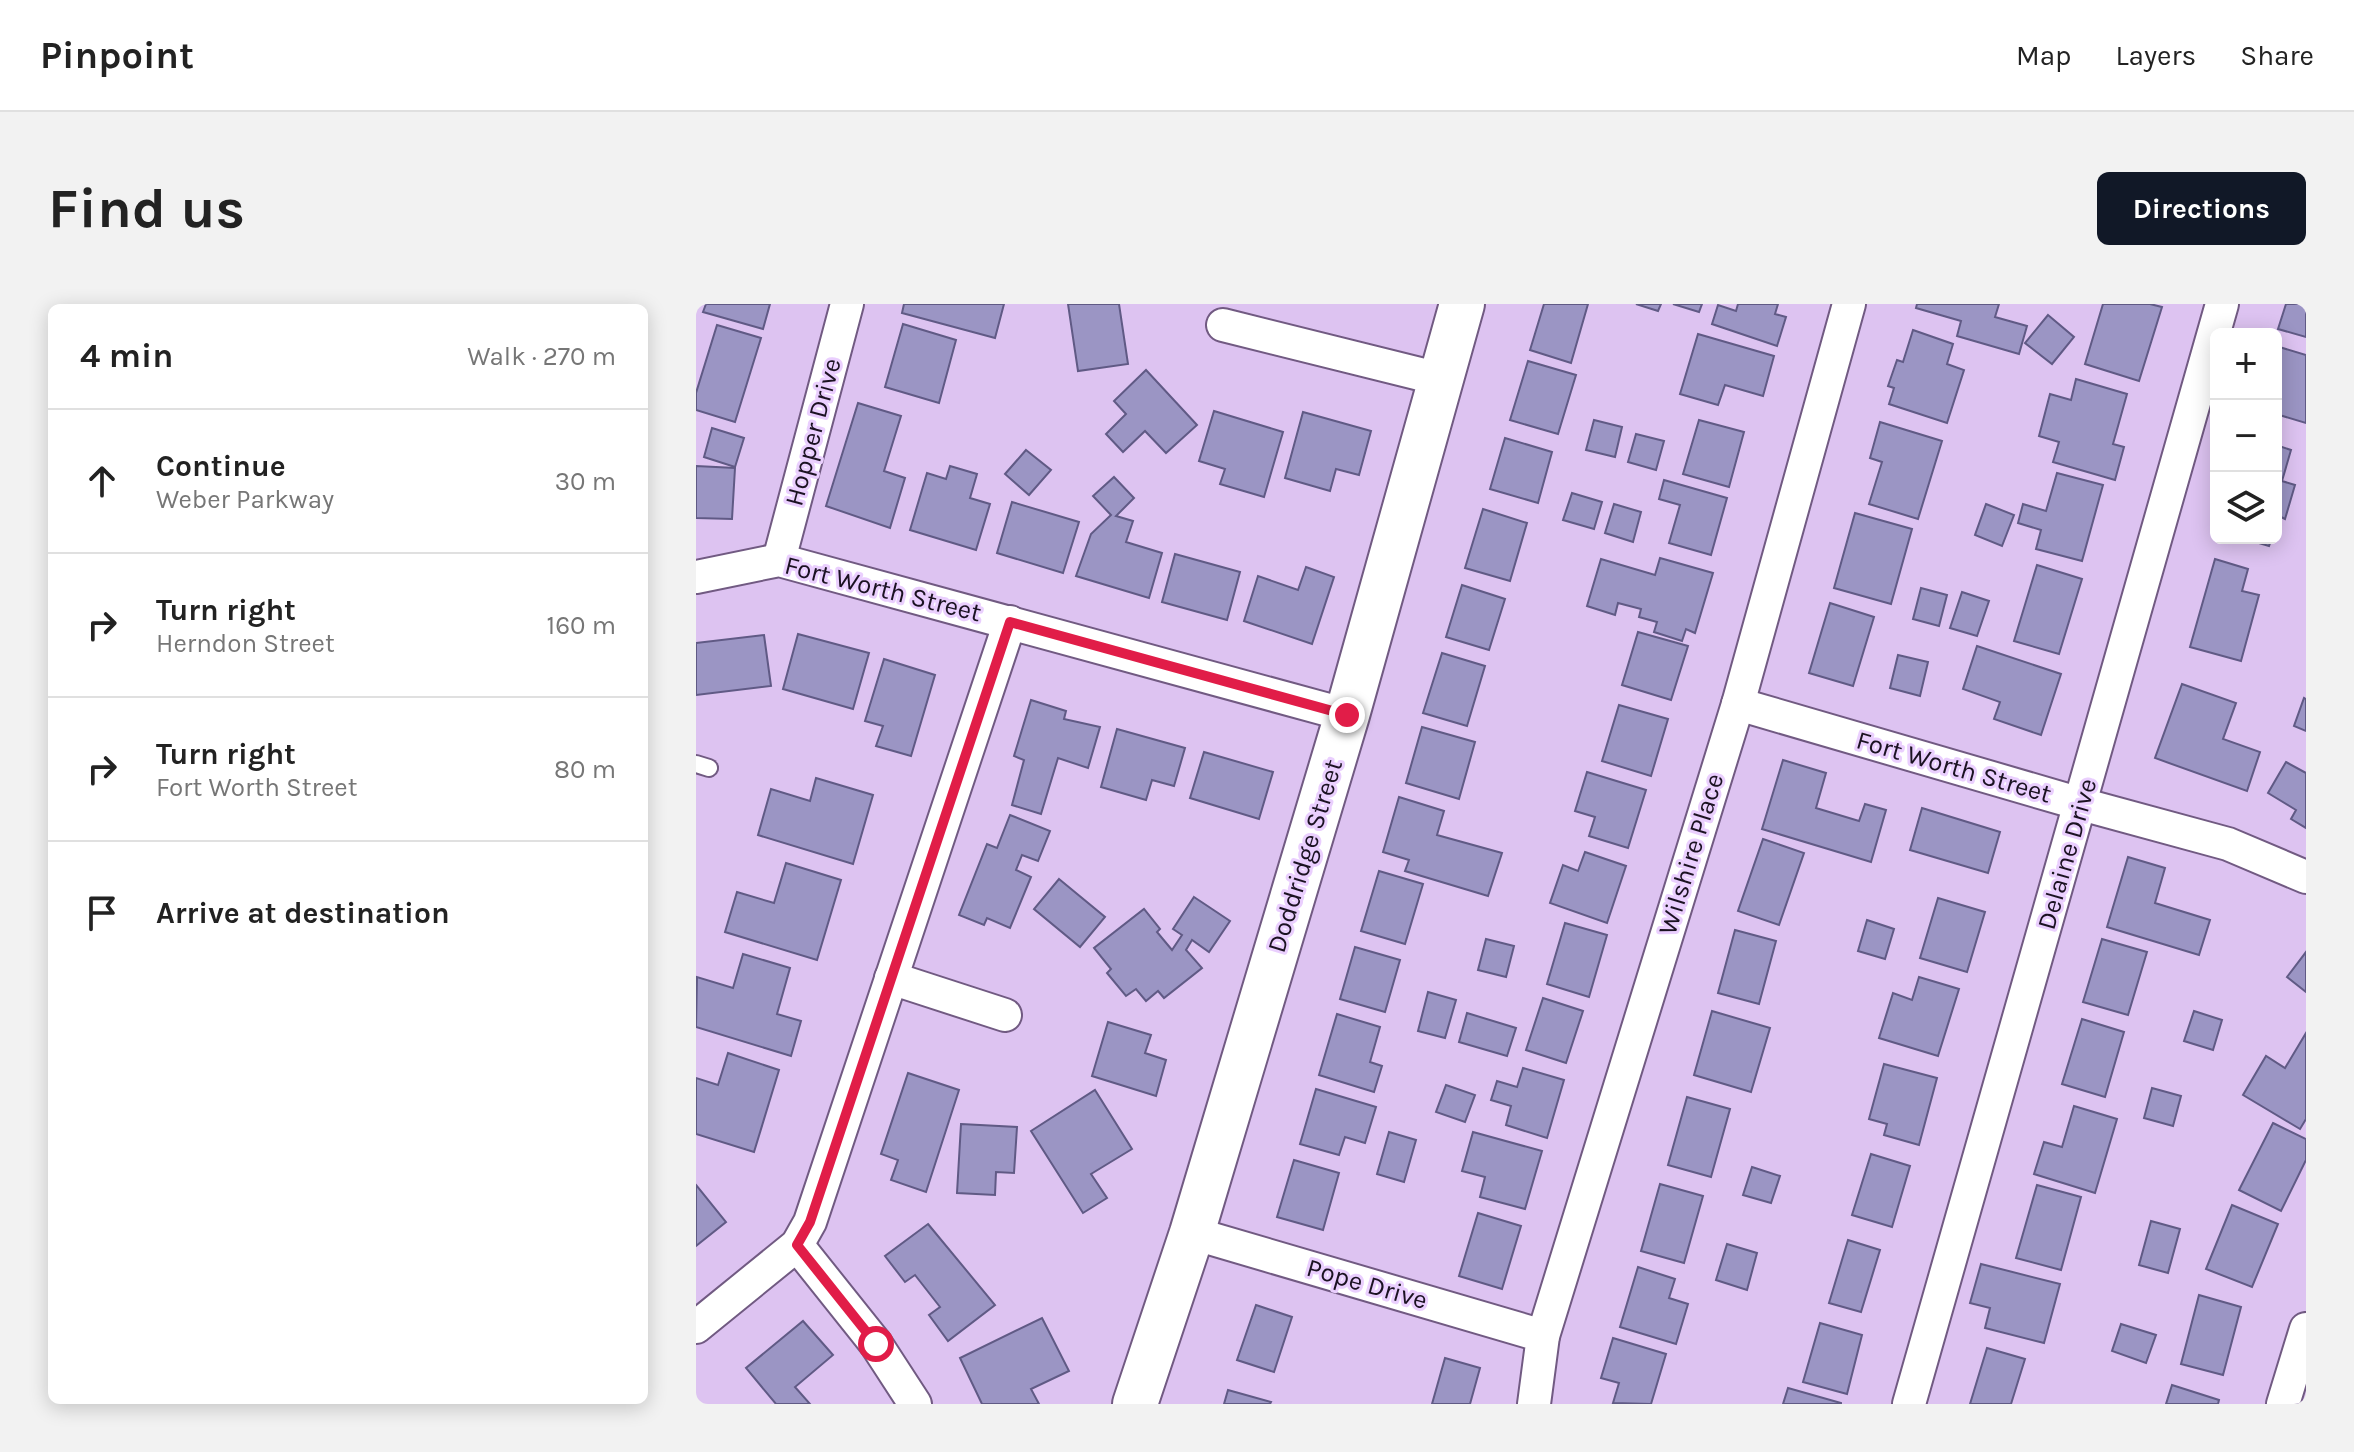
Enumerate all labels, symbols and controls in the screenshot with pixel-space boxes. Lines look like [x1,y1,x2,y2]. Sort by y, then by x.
text: Pinpoint [40,33,194,78]
text: Map [2016,39,2071,72]
text: Layers [2115,39,2196,72]
text: Share [2240,39,2314,72]
button: Directions [2097,172,2306,245]
text: Find us [48,176,245,241]
map controls [2210,328,2282,544]
button: + [2210,328,2282,400]
text: 4 min [80,336,173,376]
text: Walk · 270 m [467,341,616,372]
street label: Hopper Drive [778,355,848,509]
button: − [2210,400,2282,472]
text: Continue [156,448,286,484]
icon: ahead [80,459,124,503]
text: 30 m [555,466,616,497]
button: layers [2210,472,2282,544]
text: Weber Parkway [156,484,334,515]
street label: Fort Worth Street [781,550,985,628]
text: Turn right [156,592,296,628]
icon: right [80,603,124,647]
text: 160 m [547,610,616,641]
text: Herndon Street [156,628,335,659]
route end [1329,697,1365,733]
street label: Fort Worth Street [1853,724,2055,810]
text: Turn right [156,736,296,772]
icon: right [80,747,124,791]
text: 80 m [554,754,616,785]
street label: Doddridge Street [1261,755,1349,956]
street label: Wilshire Place [1652,770,1730,938]
text: Fort Worth Street [156,772,358,803]
street label: Delaine Drive [2031,775,2103,933]
icon: arrive [80,891,124,935]
text: Arrive at destination [156,895,450,931]
street label: Pope Drive [1303,1252,1431,1316]
route start [858,1326,894,1362]

